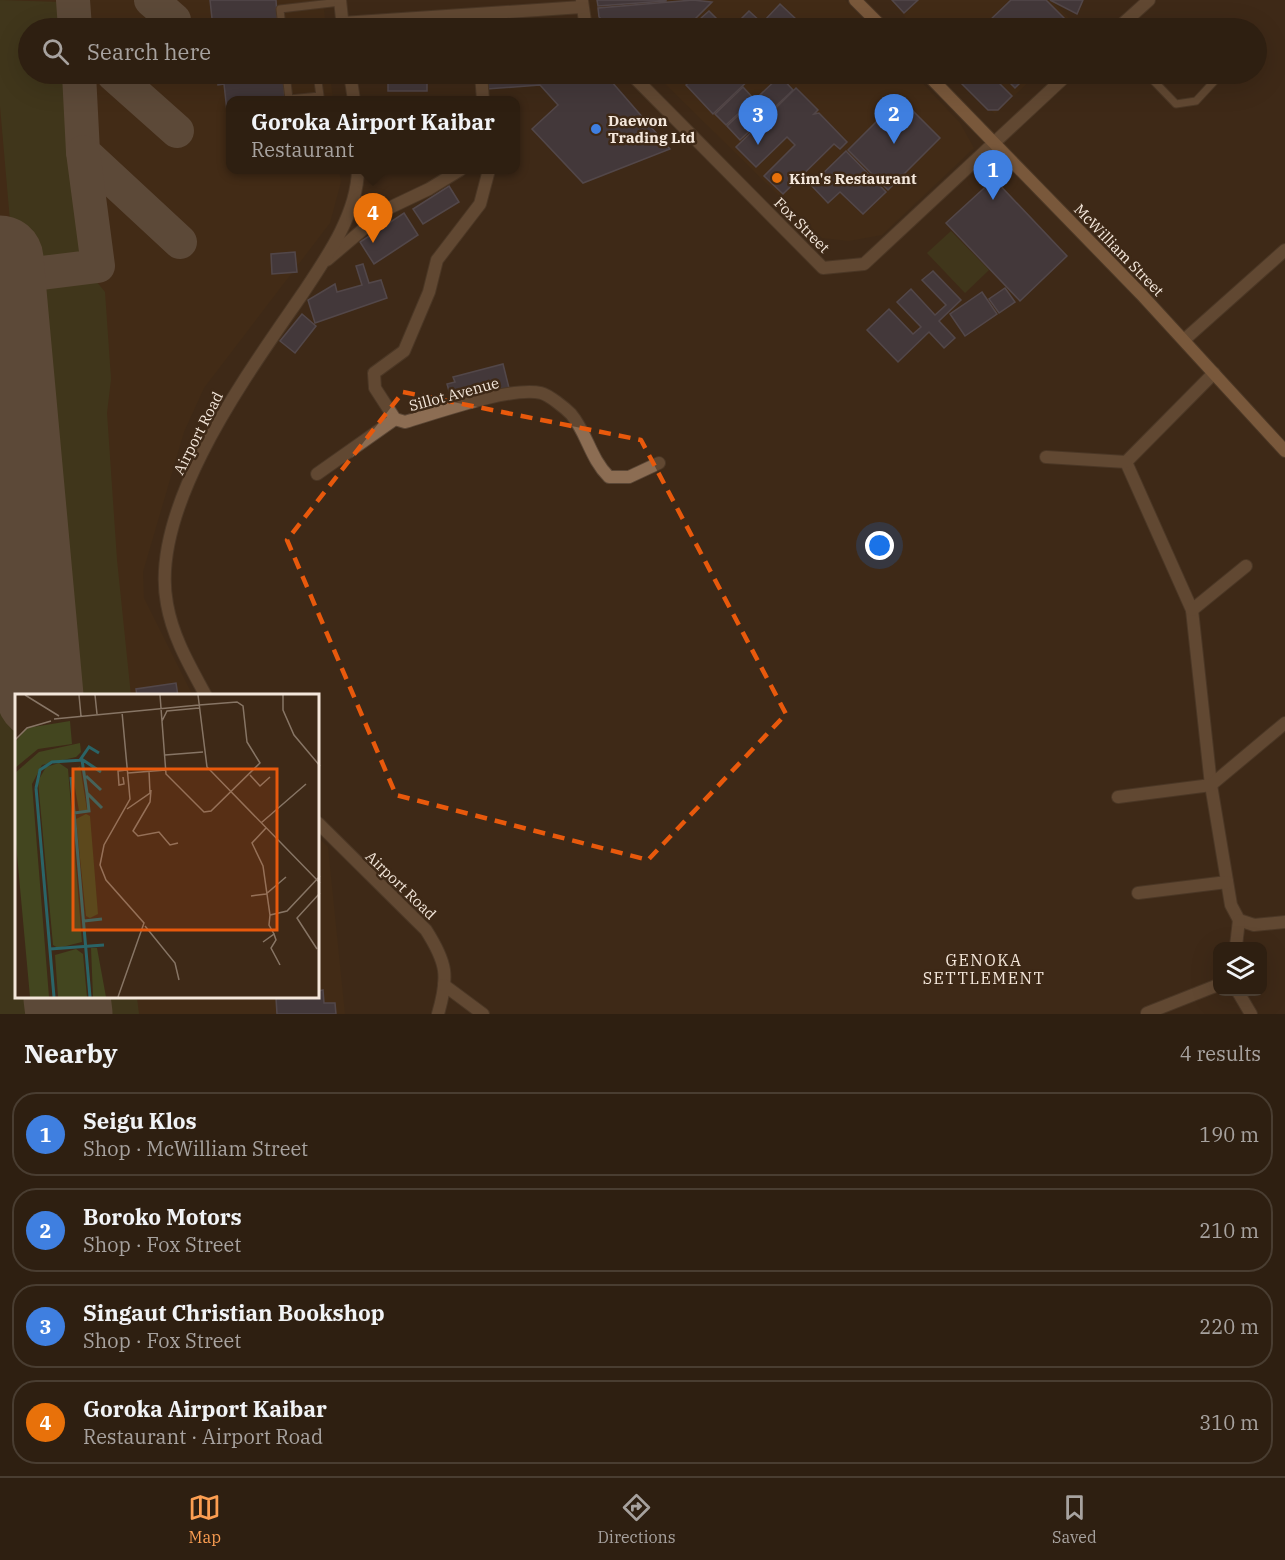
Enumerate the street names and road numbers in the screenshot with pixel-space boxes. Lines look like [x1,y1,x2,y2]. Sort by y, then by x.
street label: Fox Street [770,193,834,257]
street label: McWilliam Street [1070,200,1168,300]
street label: Sillot Avenue [407,373,501,415]
street label: Airport Road [169,388,227,478]
street label: Airport Road [362,847,440,923]

